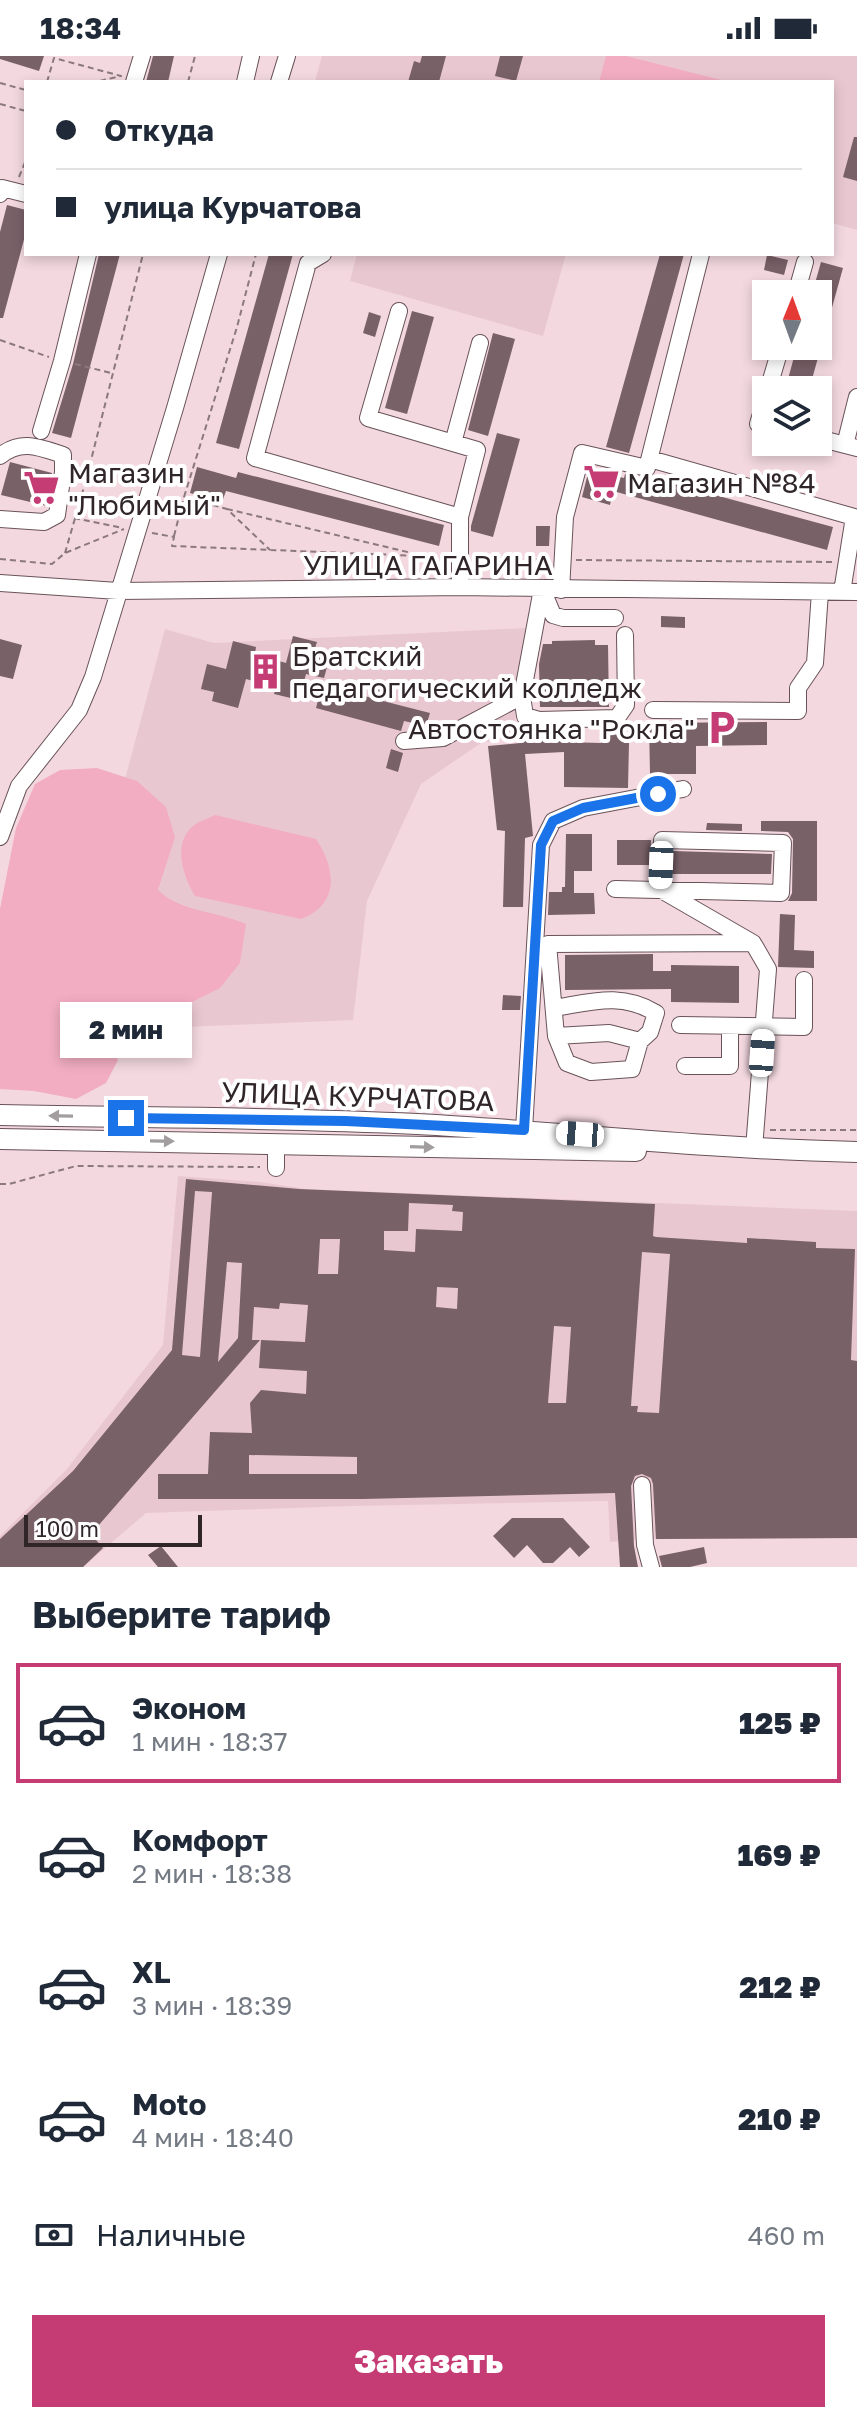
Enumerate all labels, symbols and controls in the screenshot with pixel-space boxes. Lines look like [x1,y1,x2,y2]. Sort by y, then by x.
text: 18:34 [40,10,121,46]
text: Откуда [104,112,214,148]
text: улица Курчатова [104,189,362,225]
north arrow [752,280,832,360]
map controls [752,280,832,456]
button: layers [752,376,832,456]
place label: Магазин "Любимый" [68,456,221,521]
supermarket icon: Магазин №84 [582,463,620,501]
place label: Магазин №84 [627,466,816,499]
supermarket icon: Магазин "Любимый" [23,469,61,507]
street label: УЛИЦА ГАГАРИНА [303,548,553,581]
place label: Братский педагогический колледж [292,639,642,704]
building icon: Братский педагогический колледж [247,652,285,690]
parking icon: Автостоянка "Рокла" [702,709,740,747]
place label: Автостоянка "Рокла" [408,712,695,745]
route start [640,776,676,812]
car [648,841,674,889]
callout: 2 мин [60,1002,192,1058]
text: 2 мин [89,1014,163,1045]
car [748,1028,776,1078]
street label: УЛИЦА КУРЧАТОВА [221,1075,495,1117]
route end [108,1100,144,1136]
one-way arrow [48,1110,73,1123]
car [555,1120,605,1148]
one-way arrow [150,1135,175,1148]
one-way arrow [410,1141,435,1154]
scale bar [24,1511,202,1547]
text: 100 m [36,1515,99,1542]
text: Выберите тариф [32,1593,331,1636]
icon: car [36,1687,108,1759]
text: Эконом [132,1690,246,1726]
text: 125 ₽ [739,1705,821,1741]
text: 1 мин · 18:37 [132,1726,288,1757]
icon: car [36,1819,108,1891]
text: Комфорт [132,1822,268,1858]
text: 169 ₽ [738,1837,821,1873]
text: 2 мин · 18:38 [132,1858,292,1889]
icon: car [36,1951,108,2023]
text: XL [132,1954,171,1990]
text: 212 ₽ [739,1969,821,2005]
text: 3 мин · 18:39 [132,1990,292,2021]
icon: car [36,2083,108,2155]
text: Moto [132,2086,207,2122]
text: 210 ₽ [738,2101,821,2137]
text: 4 мин · 18:40 [132,2122,294,2153]
icon: cash [32,2213,76,2257]
text: Наличные [96,2217,246,2253]
text: 460 m [748,2220,825,2251]
button: Заказать [32,2315,825,2407]

